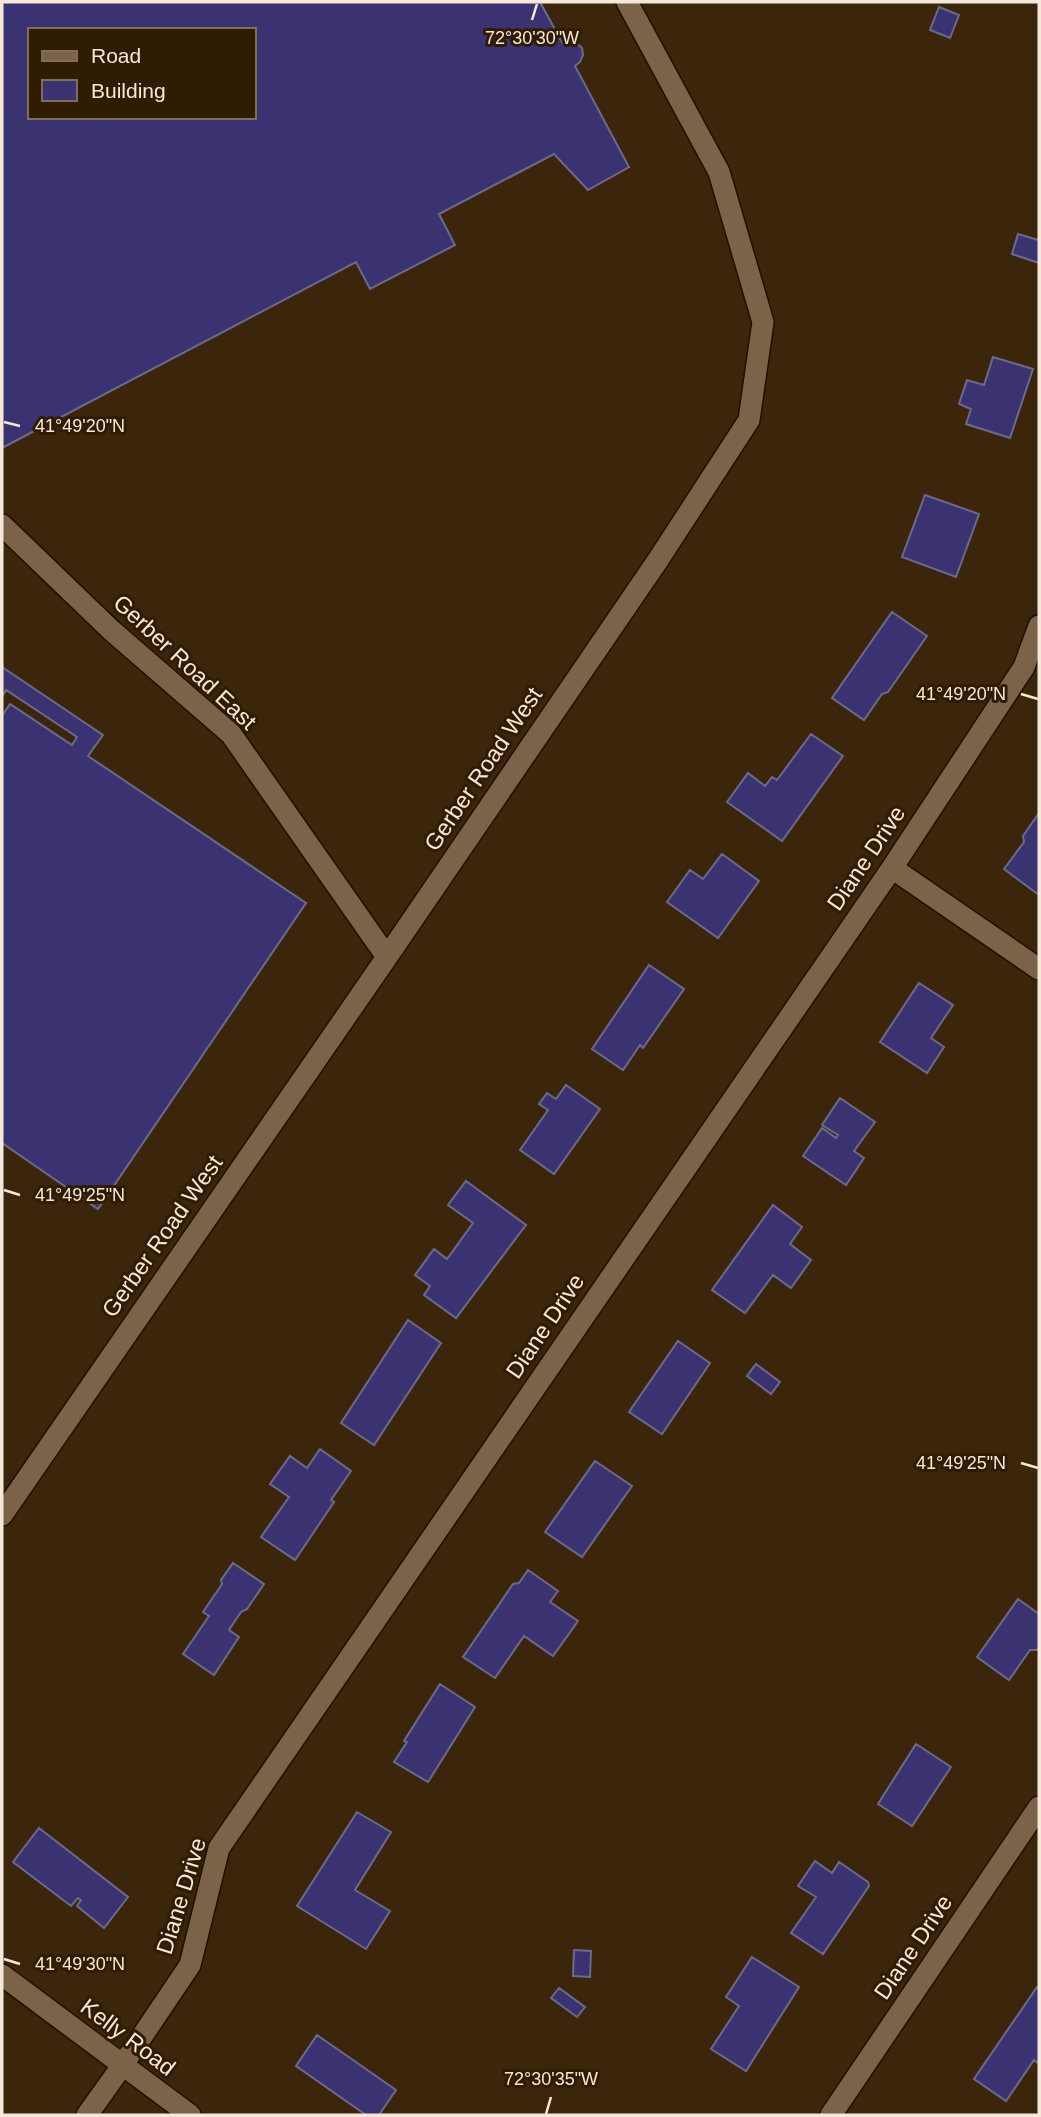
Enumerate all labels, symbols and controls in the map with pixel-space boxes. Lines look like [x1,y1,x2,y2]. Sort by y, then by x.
legend [28,28,256,119]
text: 72°30'30"W [485,28,579,48]
text: Road [91,44,141,67]
text: Building [91,79,166,102]
text: 41°49'20"N [35,416,125,436]
street label: Gerber Road East [108,589,262,735]
street label: Gerber Road West [419,682,548,856]
text: 41°49'20"N [916,684,1006,704]
street label: Diane Drive [822,801,910,915]
street label: Gerber Road West [96,1150,228,1322]
text: 41°49'25"N [35,1185,125,1205]
street label: Diane Drive [501,1269,589,1383]
text: 41°49'25"N [916,1453,1006,1473]
street label: Diane Drive [151,1835,211,1957]
street label: Diane Drive [869,1890,957,2004]
text: 41°49'30"N [35,1954,125,1974]
street label: Kelly Road [76,1993,180,2081]
text: 72°30'35"W [504,2069,598,2089]

